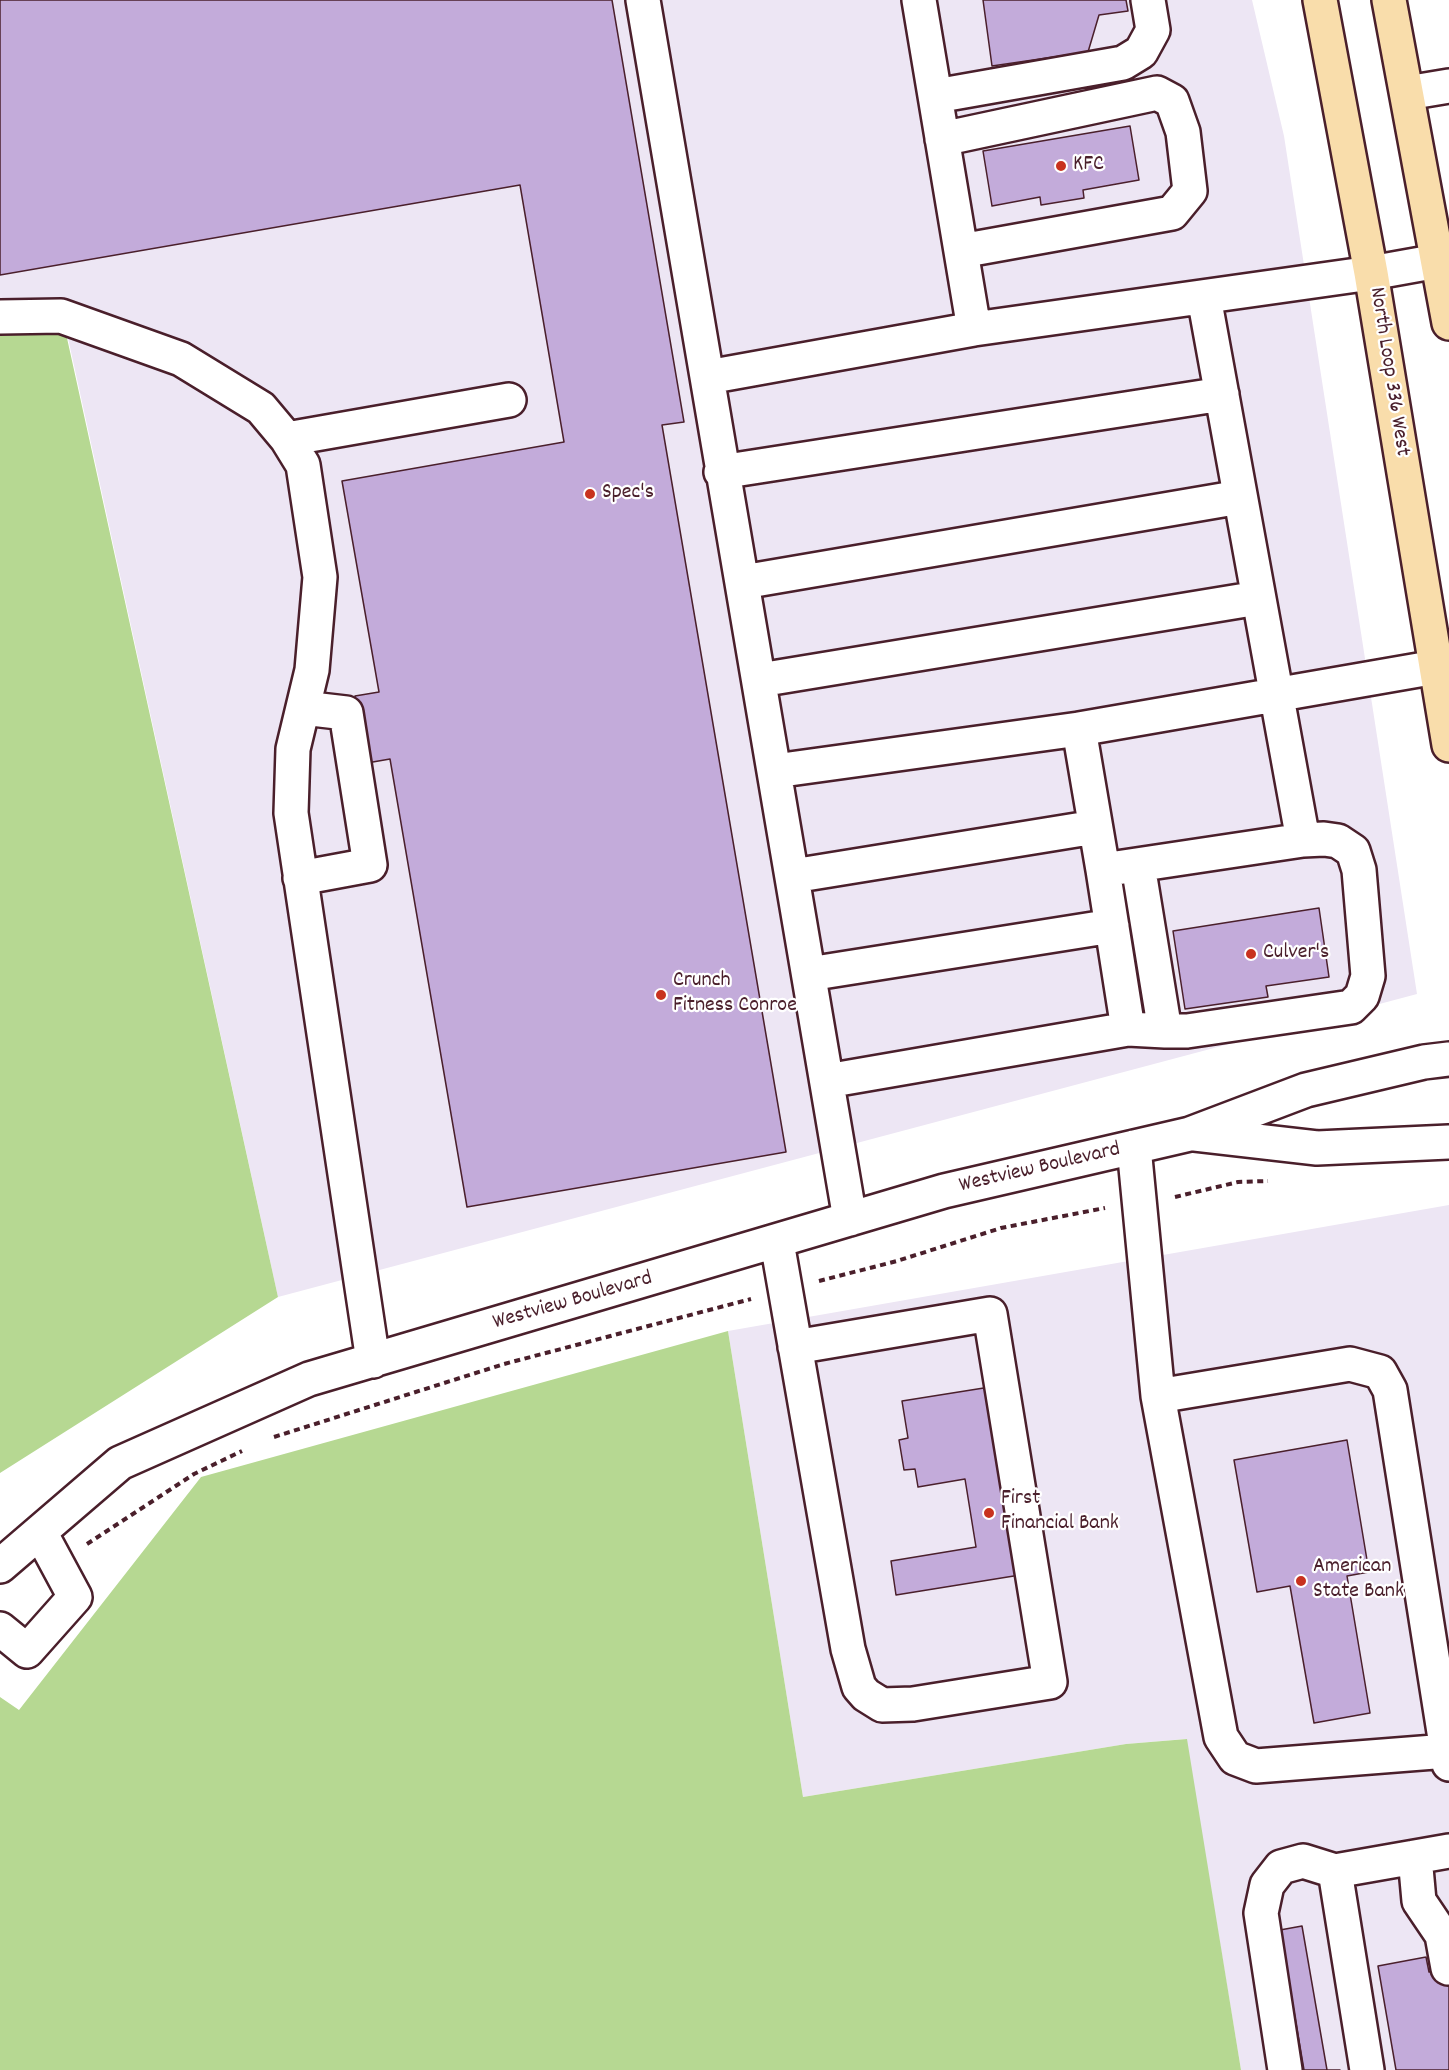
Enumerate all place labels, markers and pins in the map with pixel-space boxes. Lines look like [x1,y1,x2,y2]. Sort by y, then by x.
place label: KFC [1073,153,1104,179]
marker: KFC [1054,159,1068,173]
place label: Spec's [602,481,654,507]
marker: Spec's [583,487,597,501]
place label: Culver's [1263,941,1329,967]
marker: Culver's [1244,947,1258,961]
place label: Crunch Fitness Conroe [673,969,797,1020]
marker: Crunch Fitness Conroe [654,988,668,1002]
place label: First Financial Bank [1001,1487,1119,1538]
marker: First Financial Bank [982,1506,996,1520]
place label: American State Bank [1313,1555,1404,1606]
marker: American State Bank [1294,1574,1308,1588]

